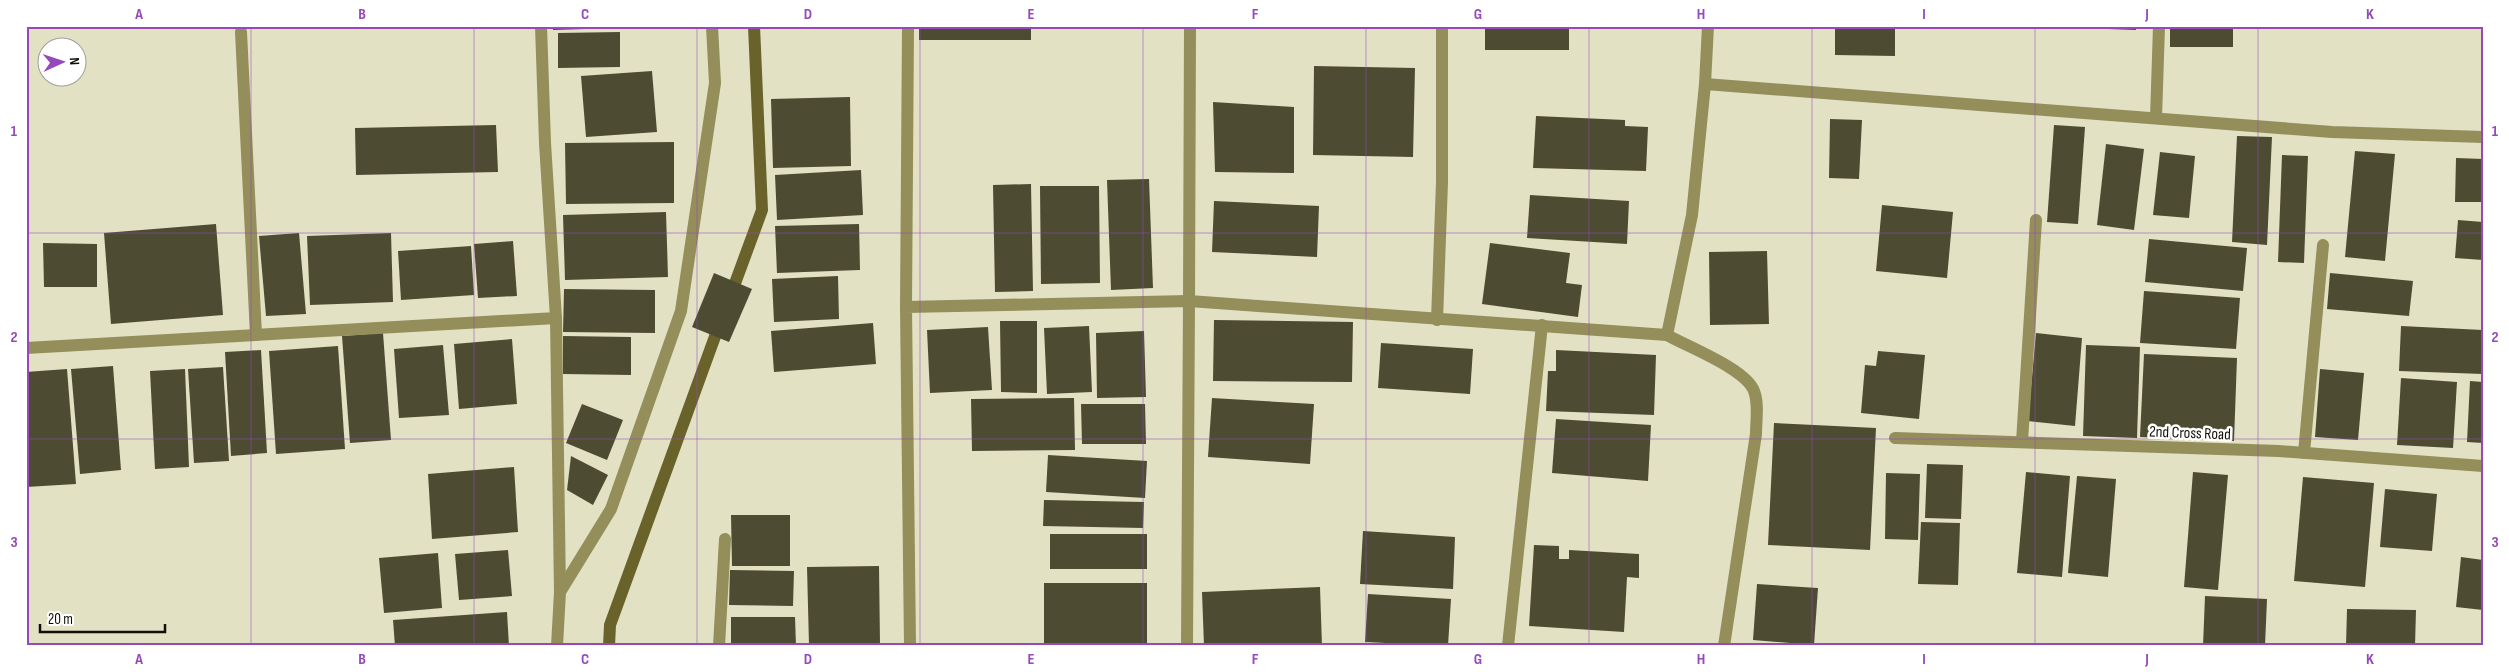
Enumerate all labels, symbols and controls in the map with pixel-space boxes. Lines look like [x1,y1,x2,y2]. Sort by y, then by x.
text: A [134,5,143,24]
text: B [358,5,366,24]
text: C [581,5,589,24]
text: D [804,5,812,24]
text: E [1028,5,1035,24]
text: F [1252,5,1259,24]
text: G [1474,5,1482,24]
text: H [1697,5,1705,24]
text: I [1922,5,1926,24]
text: J [2144,5,2149,24]
text: K [2366,5,2374,24]
north arrow [38,38,88,88]
text: N [66,57,83,66]
text: 1 [11,122,18,141]
text: 1 [2492,122,2499,141]
text: 2 [10,328,18,347]
text: 2 [2491,328,2499,347]
street label: 2nd Cross Road [2149,423,2231,444]
text: 3 [10,533,18,552]
text: 3 [2491,533,2499,552]
scale bar [40,602,165,634]
text: 20 m [48,610,73,629]
text: A [134,650,143,669]
text: B [358,650,366,669]
text: C [581,650,589,669]
text: D [804,650,812,669]
text: E [1028,650,1035,669]
text: F [1252,650,1259,669]
text: G [1474,650,1482,669]
text: H [1697,650,1705,669]
text: I [1922,650,1926,669]
text: J [2144,650,2149,669]
text: K [2366,650,2374,669]

